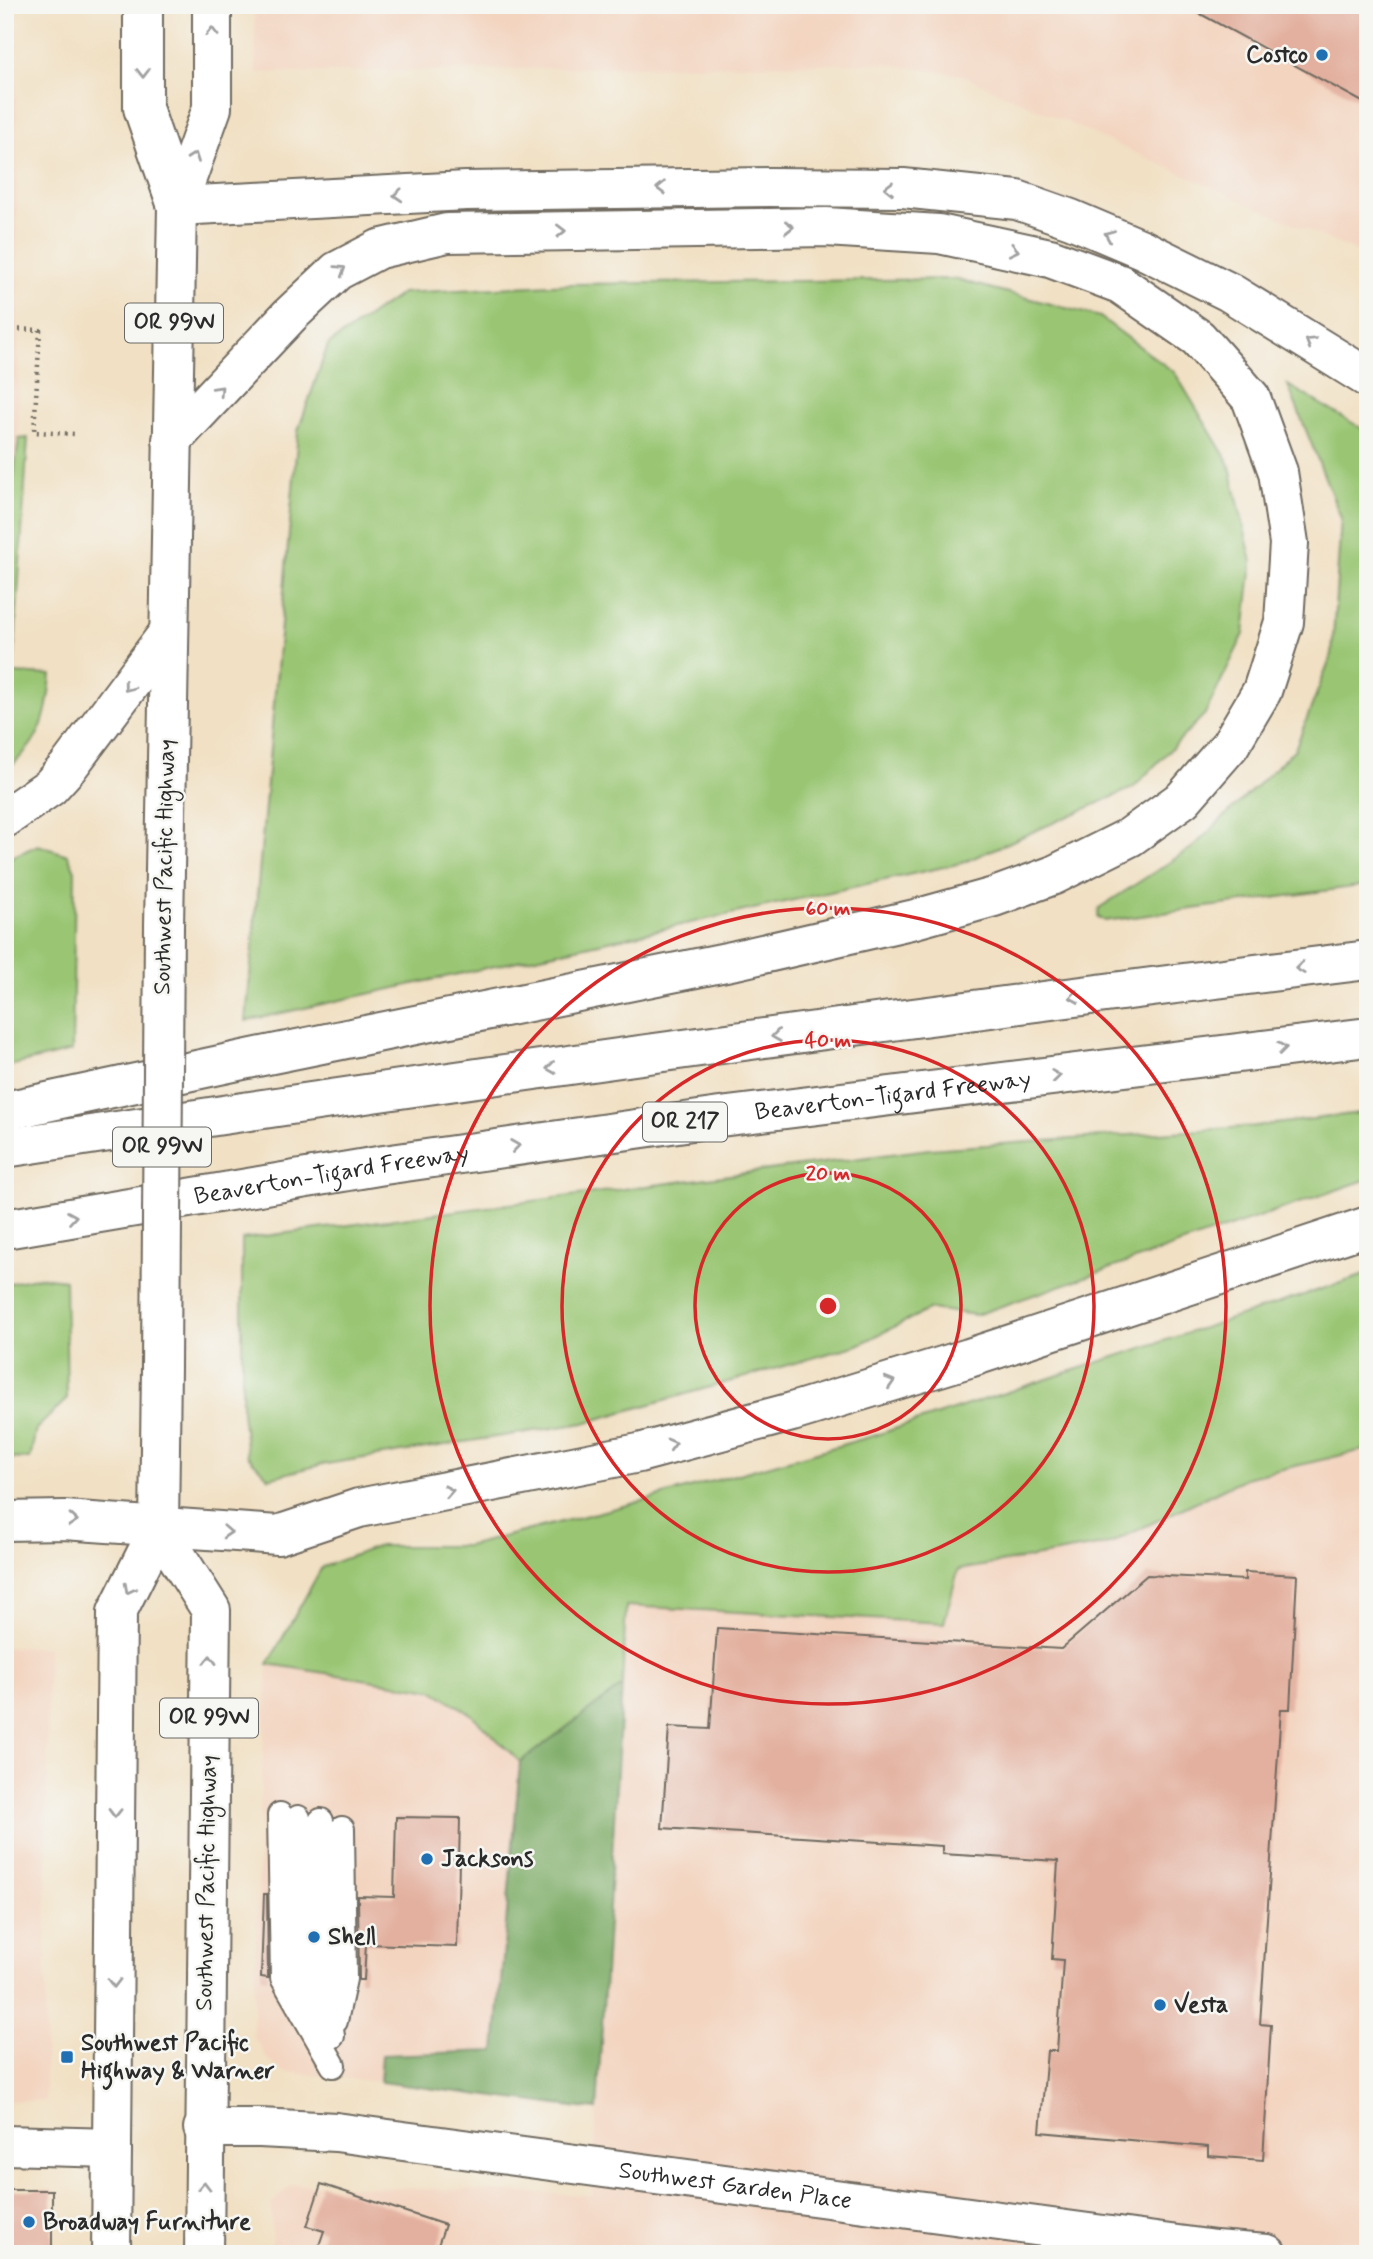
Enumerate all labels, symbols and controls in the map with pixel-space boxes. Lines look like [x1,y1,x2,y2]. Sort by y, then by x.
one-way arrow [204,26,220,37]
place label: Costco [1246,40,1308,71]
marker: Costco [1314,47,1330,63]
one-way arrow [135,69,151,79]
one-way arrow [186,152,200,164]
one-way arrow [656,180,666,196]
one-way arrow [883,180,894,196]
one-way arrow [392,187,403,202]
one-way arrow [784,220,795,235]
one-way arrow [557,223,567,239]
one-way arrow [1104,229,1116,243]
one-way arrow [1008,242,1020,256]
one-way arrow [334,266,347,279]
road number: OR 99W [125,304,223,342]
one-way arrow [1304,337,1317,350]
one-way arrow [210,385,223,398]
one-way arrow [124,679,136,692]
street label: Southwest Pacific Highway [147,739,185,995]
text: 60 m [805,895,851,923]
one-way arrow [1294,961,1306,976]
one-way arrow [1068,989,1080,1004]
text: 40 m [805,1027,852,1055]
one-way arrow [770,1029,782,1044]
one-way arrow [1276,1040,1288,1055]
one-way arrow [545,1060,556,1075]
street label: Beaverton-Tigard Freeway [753,1063,1033,1128]
one-way arrow [1050,1069,1062,1084]
road number: OR 217 [643,1102,727,1142]
road number: OR 99W [113,1128,211,1166]
street label: Beaverton-Tigard Freeway [192,1138,471,1212]
one-way arrow [509,1139,521,1154]
text: 20 m [806,1160,851,1188]
one-way arrow [66,1210,78,1225]
centre of rings [816,1294,840,1318]
one-way arrow [884,1376,896,1390]
one-way arrow [665,1438,677,1452]
one-way arrow [443,1484,455,1499]
one-way arrow [68,1513,79,1528]
one-way arrow [222,1524,233,1539]
one-way arrow [123,1582,137,1594]
one-way arrow [202,1654,218,1664]
road number: OR 99W [160,1698,258,1737]
street label: Southwest Pacific Highway [189,1755,227,2011]
one-way arrow [107,1809,123,1819]
place label: Jacksons [441,1844,534,1875]
marker: Jacksons [419,1851,435,1867]
place label: Shell [328,1922,376,1953]
marker: Shell [306,1929,322,1945]
one-way arrow [106,1977,121,1988]
place label: Vesta [1174,1990,1228,2021]
marker: Vesta [1152,1997,1168,2013]
place label: Southwest Pacific Highway & Warner [81,2028,275,2090]
marker: Southwest Pacific Highway & Warner [59,2049,75,2065]
street label: Southwest Garden Place [617,2155,854,2217]
one-way arrow [196,2180,212,2190]
place label: Broadway Furniture [43,2207,251,2238]
marker: Broadway Furniture [21,2214,37,2230]

